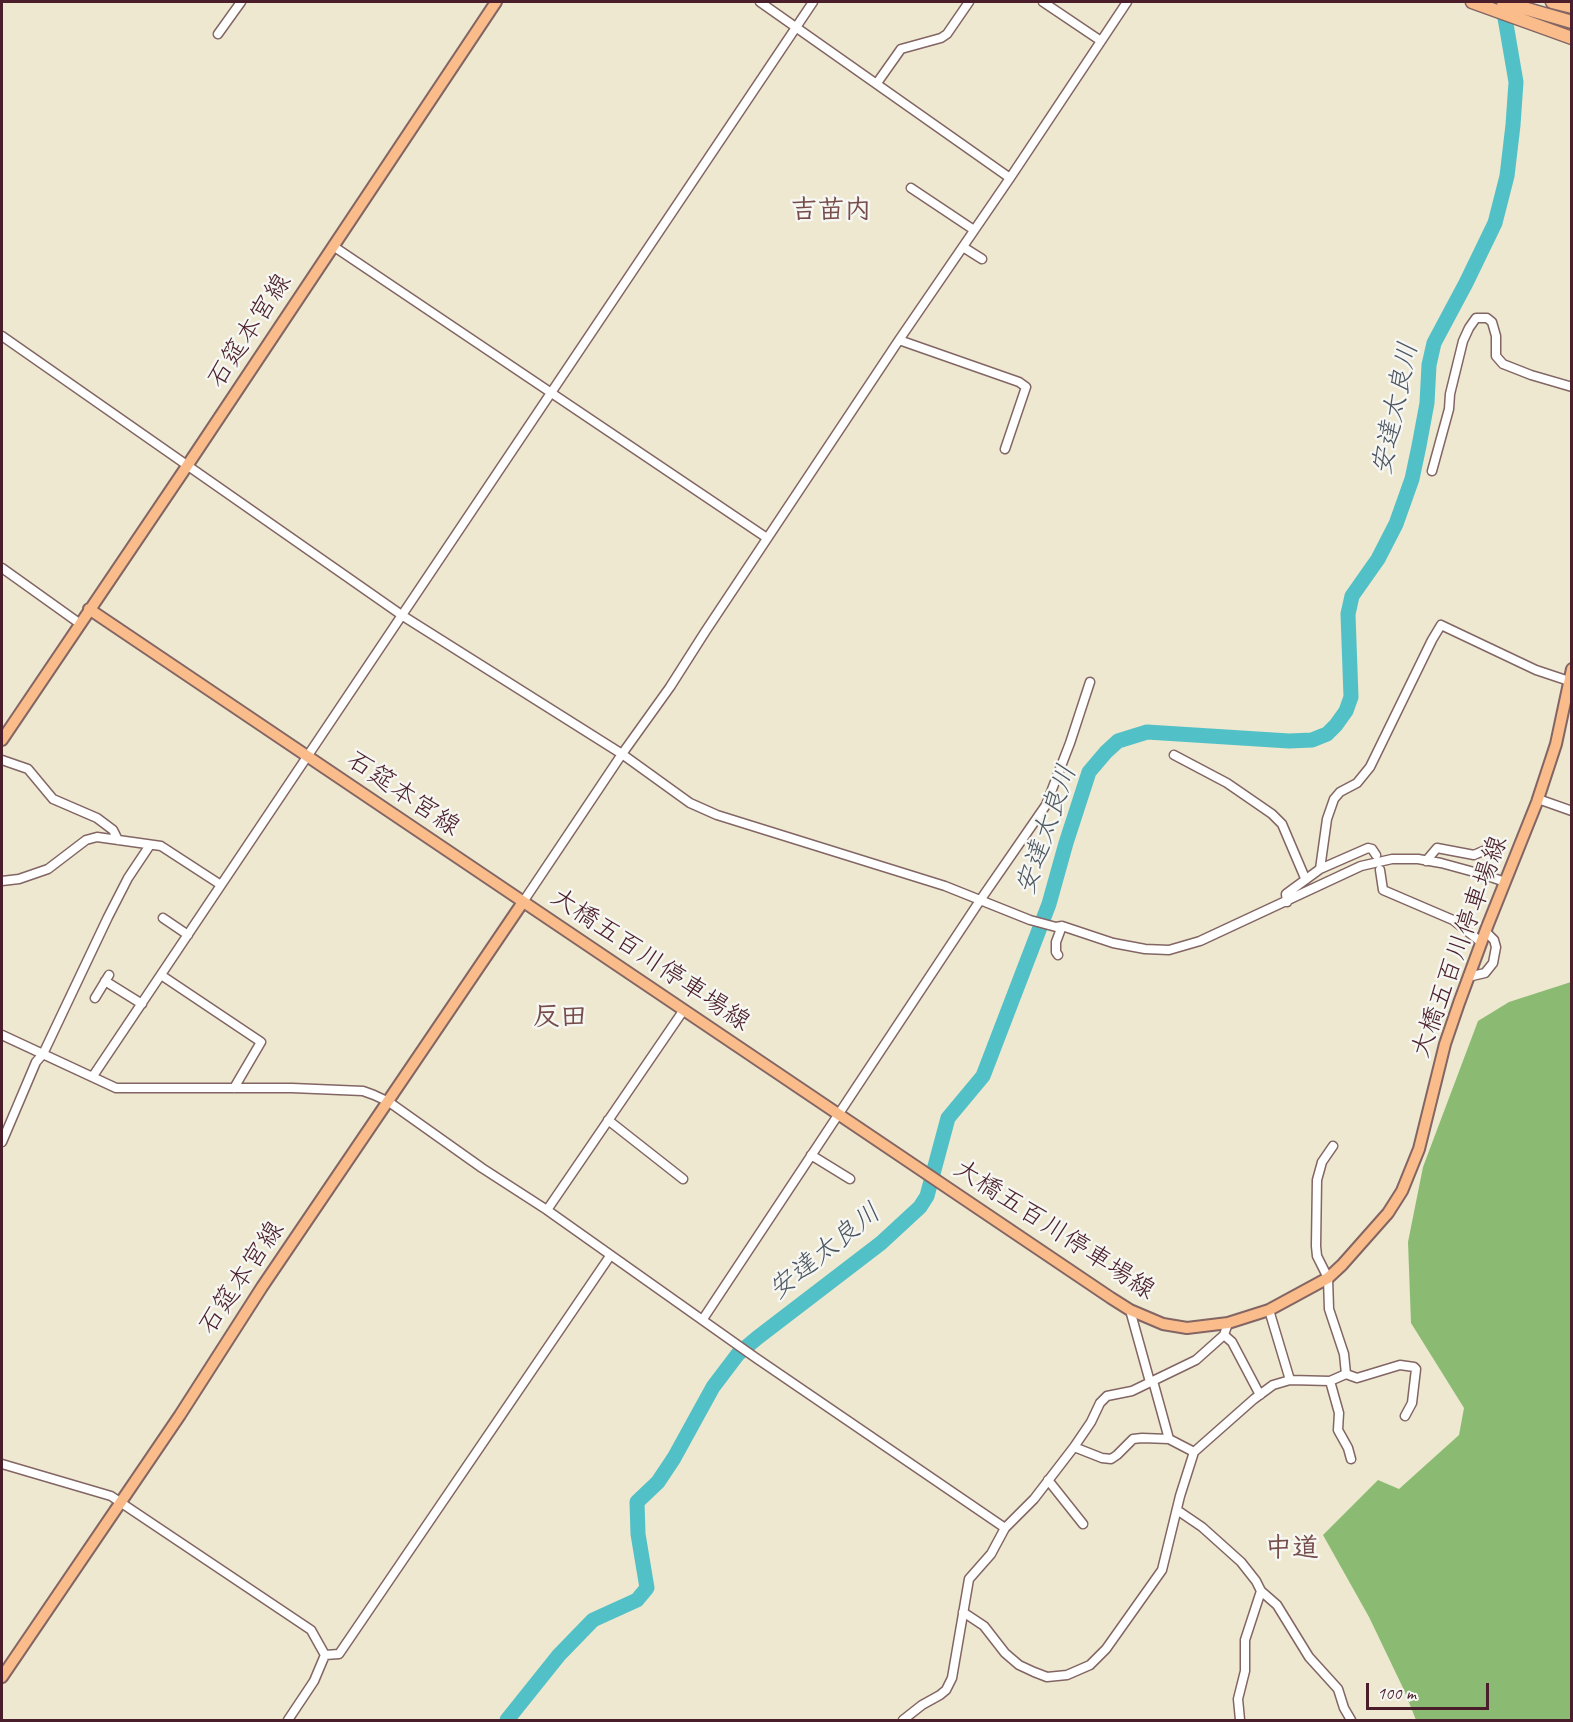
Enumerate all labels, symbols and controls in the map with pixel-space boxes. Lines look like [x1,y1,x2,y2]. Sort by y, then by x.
district label: 吉苗内 [791,195,871,227]
street label: 石筵本宮線 [202,268,298,394]
water label: 安達太良川 [1366,340,1426,478]
street label: 石筵本宮線 [340,745,466,843]
water label: 安達太良川 [1010,761,1084,899]
street label: 大橋五百川停車場線 [1405,832,1515,1062]
street label: 大橋五百川停車場線 [544,882,756,1038]
district label: 反田 [533,1002,587,1034]
street label: 大橋五百川停車場線 [947,1153,1161,1307]
water label: 安達太良川 [762,1197,888,1307]
street label: 石筵本宮線 [193,1215,291,1341]
district label: 中道 [1265,1533,1319,1565]
scale bar [1369,1671,1492,1709]
text: 100 m [1377,1682,1416,1704]

